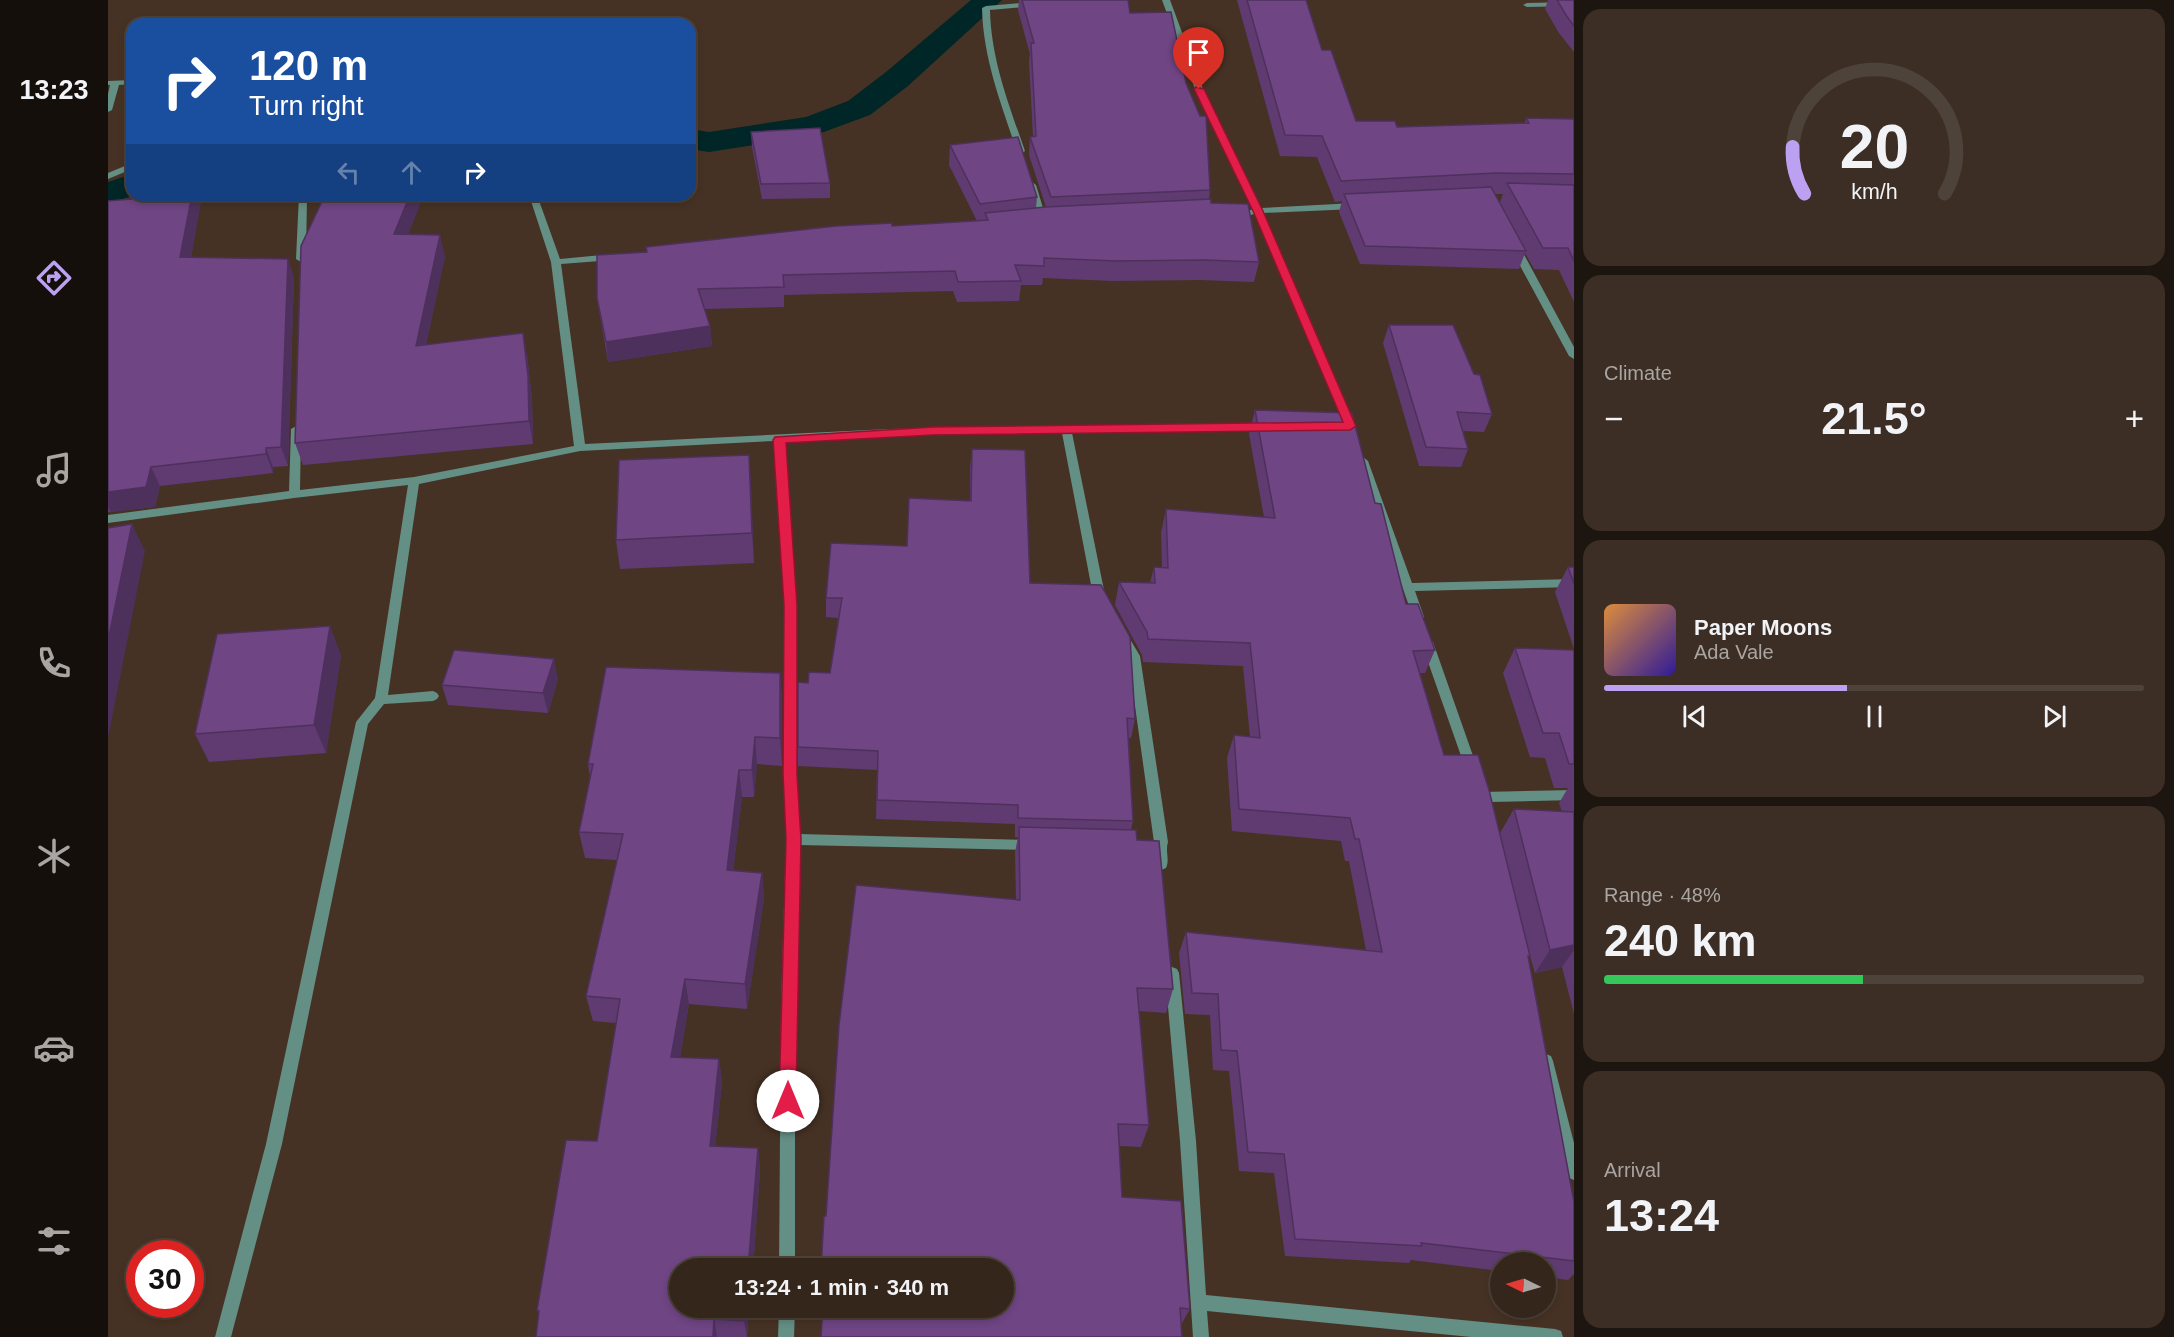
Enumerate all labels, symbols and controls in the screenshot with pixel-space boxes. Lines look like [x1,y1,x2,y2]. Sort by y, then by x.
pin [1173,27,1224,89]
icon: arrive [1182,36,1215,69]
icon: right [150,42,228,120]
text: 120 m [249,42,368,89]
text: 13:23 [19,75,89,105]
text: Turn right [249,91,364,121]
text: 20 [1839,112,1909,181]
icon: left [332,156,365,189]
icon: ahead [395,156,428,189]
icon: right [458,156,491,189]
text: km/h [1851,181,1897,205]
icon: directions [33,257,75,299]
text: Climate [1604,362,1672,384]
text: 21.5° [1821,393,1927,444]
text: − [1604,400,1623,437]
text: + [2125,400,2144,437]
icon: music [33,449,75,491]
text: Paper Moons [1694,615,1832,640]
text: Ada Vale [1694,641,1774,663]
icon: phone [33,642,75,684]
icon: previous [1678,700,1711,733]
icon: pause [1858,700,1891,733]
icon: next [2038,700,2071,733]
icon: climate [33,835,75,877]
text: Range · 48% [1604,884,1721,906]
text: 240 km [1604,915,1757,966]
icon: car [33,1027,75,1069]
position arrow [756,1069,820,1133]
text: Arrival [1604,1159,1661,1181]
text: 13:24 [1604,1190,1719,1241]
icon: filters [33,1220,75,1262]
speed limit sign: 30 [126,1240,204,1318]
north arrow [1490,1252,1556,1318]
map controls [1490,1252,1556,1318]
text: 13:24 · 1 min · 340 m [734,1275,949,1300]

